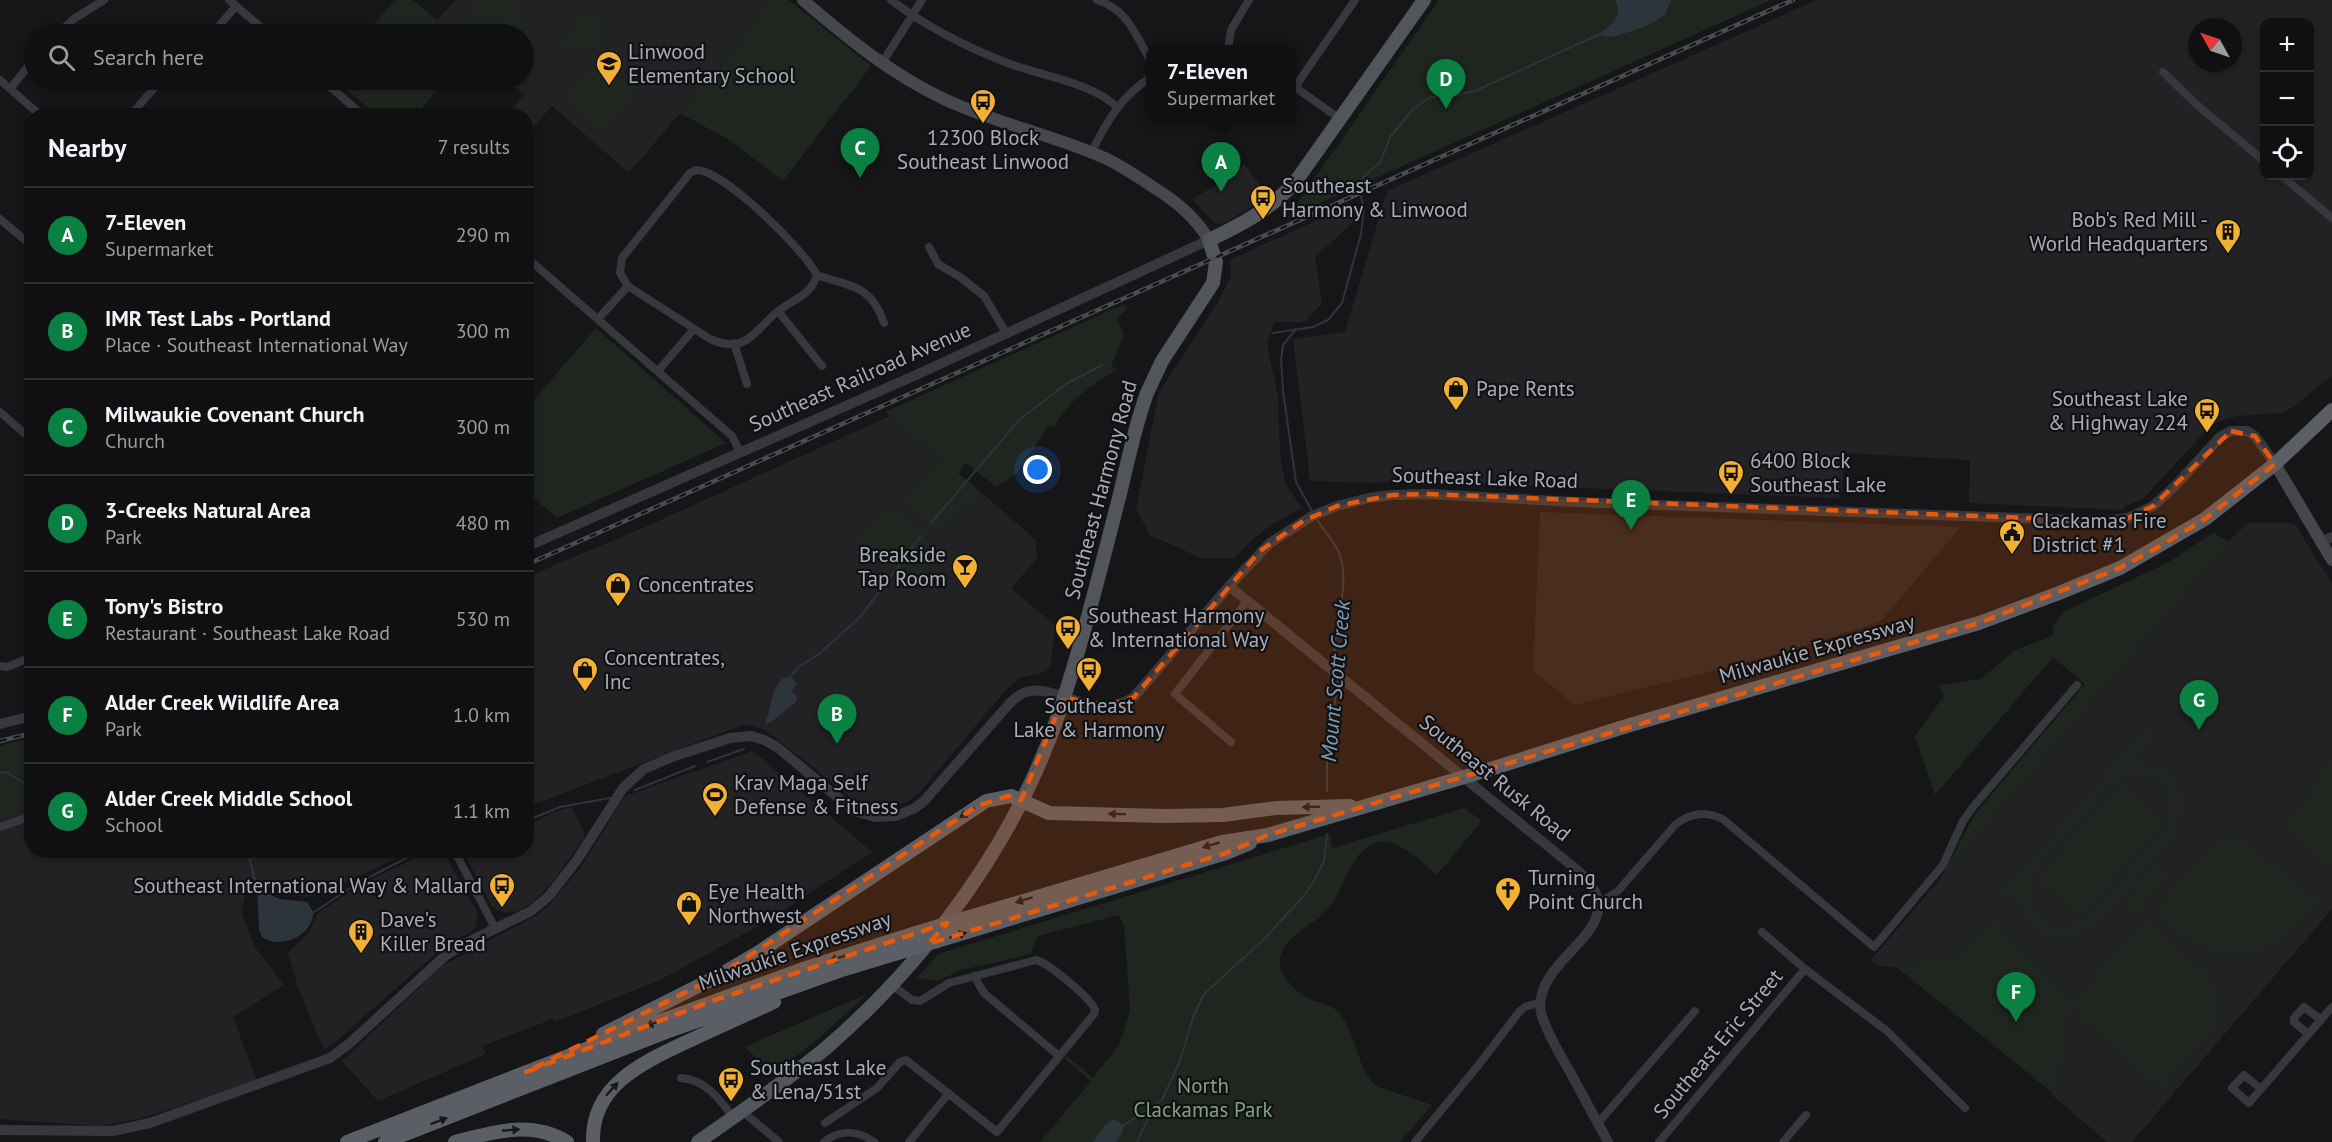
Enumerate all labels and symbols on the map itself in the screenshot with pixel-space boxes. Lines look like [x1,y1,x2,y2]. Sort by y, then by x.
north arrow [2188,18,2242,72]
place label: Linwood Elementary School [628,38,795,89]
school or university icon: Linwood Elementary School [594,49,624,87]
pin: D [1426,60,1466,109]
bus stop icon: 12300 Block Southeast Linwood [968,87,998,125]
place label: 12300 Block Southeast Linwood [897,124,1069,175]
pin: C [840,128,880,178]
pin: A [1202,142,1240,192]
place label: Southeast Harmony & Linwood [1282,172,1468,223]
bus stop icon: Southeast Harmony & Linwood [1248,183,1278,221]
place label: Bob's Red Mill - World Headquarters [2029,206,2208,257]
building icon: Bob's Red Mill - World Headquarters [2213,217,2243,255]
street label: Southeast Railroad Avenue [745,315,975,438]
shop icon: Pape Rents [1441,374,1471,412]
place label: Pape Rents [1476,375,1575,402]
street label: Southeast Harmony Road [1058,377,1143,602]
place label: Southeast Lake & Highway 224 [2048,385,2188,436]
bus stop icon: Southeast Lake & Highway 224 [2192,396,2222,434]
place label: 6400 Block Southeast Lake [1750,447,1886,498]
your location [1023,455,1052,484]
bus stop icon: 6400 Block Southeast Lake [1716,458,1746,496]
street label: Southeast Lake Road [1391,461,1579,494]
pin: E [1612,480,1650,530]
place label: Clackamas Fire District #1 [2032,507,2167,558]
public building icon: Clackamas Fire District #1 [1997,518,2027,556]
place label: Breakside Tap Room [858,541,946,592]
bar icon: Breakside Tap Room [950,552,980,590]
shop icon: Concentrates [603,570,633,608]
place label: Concentrates [638,571,754,598]
water label: Mount Scott Creek [1314,598,1356,763]
place label: Southeast Harmony & International Way [1088,602,1269,653]
street label: Milwaukie Expressway [1716,608,1918,689]
bus stop icon: Southeast Harmony & International Way [1053,613,1083,651]
place label: Concentrates, Inc [604,644,725,695]
shop icon: Concentrates, Inc [570,655,600,693]
bus stop icon: Southeast Lake & Harmony [1074,655,1104,693]
pin: G [2180,680,2218,730]
place label: Southeast Lake & Harmony [1014,692,1165,743]
pin: B [818,694,856,744]
street label: Southeast Rusk Road [1414,708,1576,847]
place label: Krav Maga Self Defense & Fitness [734,769,898,820]
sports icon: Krav Maga Self Defense & Fitness [700,780,730,818]
one-way arrow [1302,802,1321,812]
one-way arrow [958,807,975,818]
one-way arrow [1107,810,1126,819]
one-way arrow [1202,841,1220,850]
place label: Turning Point Church [1528,864,1643,915]
bus stop icon: Southeast International Way & Mallard [487,871,517,909]
place label: Southeast International Way & Mallard [133,872,482,899]
church icon: Turning Point Church [1493,875,1523,913]
place label: Eye Health Northwest [708,878,805,929]
shop icon: Eye Health Northwest [674,889,704,927]
one-way arrow [1015,896,1033,905]
street label: Milwaukie Expressway [695,905,895,996]
place label: Dave's Killer Bread [380,906,486,957]
building icon: Dave's Killer Bread [346,917,376,955]
one-way arrow [950,930,968,939]
one-way arrow [829,954,847,963]
street label: Southeast Eric Street [1647,963,1788,1124]
pin: F [1996,972,2036,1022]
one-way arrow [645,1019,663,1028]
place label: Southeast Lake & Lena/51st [750,1054,886,1105]
bus stop icon: Southeast Lake & Lena/51st [716,1065,746,1103]
park label: North Clackamas Park [1133,1072,1273,1123]
one-way arrow [605,1082,618,1097]
one-way arrow [430,1116,448,1125]
one-way arrow [502,1125,521,1134]

